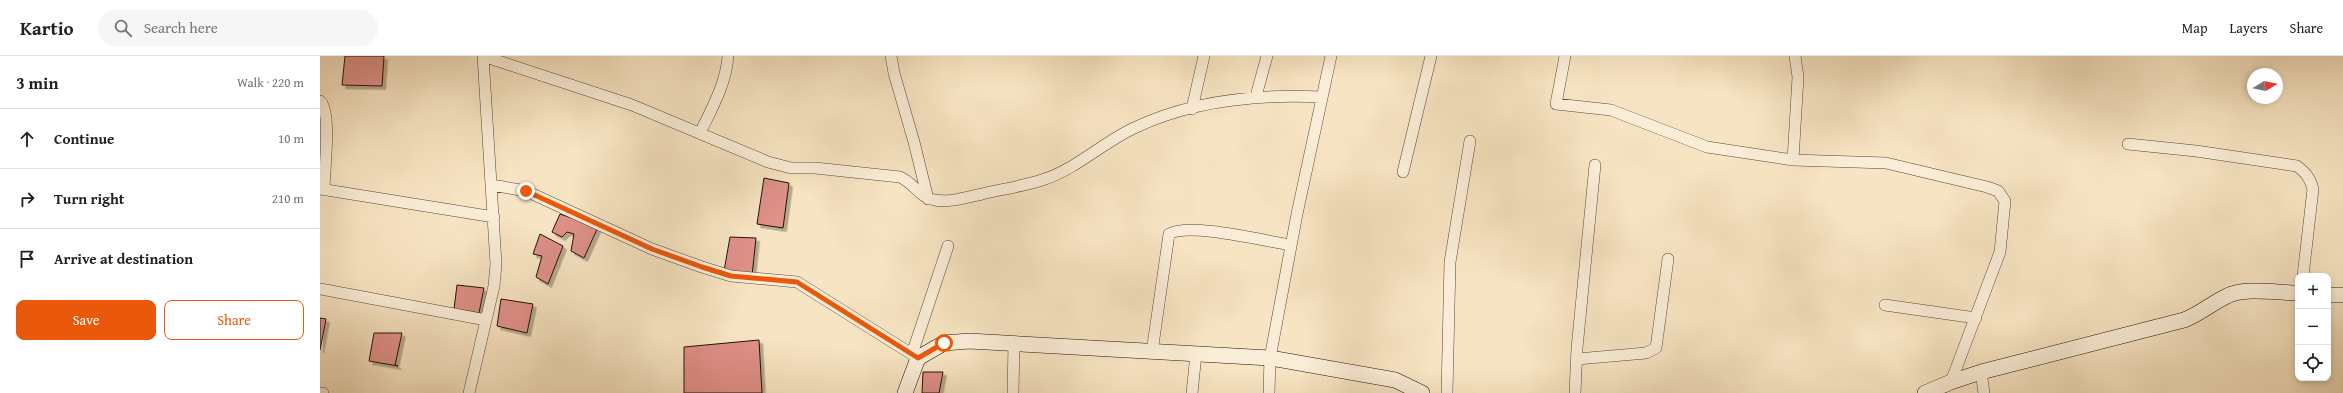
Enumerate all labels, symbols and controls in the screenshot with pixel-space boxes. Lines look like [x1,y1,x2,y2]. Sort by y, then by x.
search box [98,10,378,46]
text: Kartio [20,14,74,42]
icon: search [112,17,134,39]
text: Search here [144,17,218,38]
text: Map [2182,18,2208,38]
text: Layers [2230,18,2268,38]
text: Share [2290,18,2323,38]
north arrow [2247,68,2283,104]
text: 3 min [16,70,58,95]
text: Walk · 220 m [237,73,304,92]
icon: ahead [16,128,38,150]
text: Continue [54,128,115,149]
text: 10 m [278,129,304,148]
route end [517,182,535,200]
icon: right [16,188,38,210]
text: Turn right [54,188,125,209]
text: 210 m [272,189,304,208]
icon: arrive [16,248,38,270]
text: Arrive at destination [54,248,193,269]
map controls [2295,273,2331,381]
button: + [2295,273,2331,309]
button: Save [16,300,156,340]
button: Share [164,300,304,340]
button: − [2295,309,2331,345]
route start [935,334,953,352]
button: locate [2295,345,2331,381]

